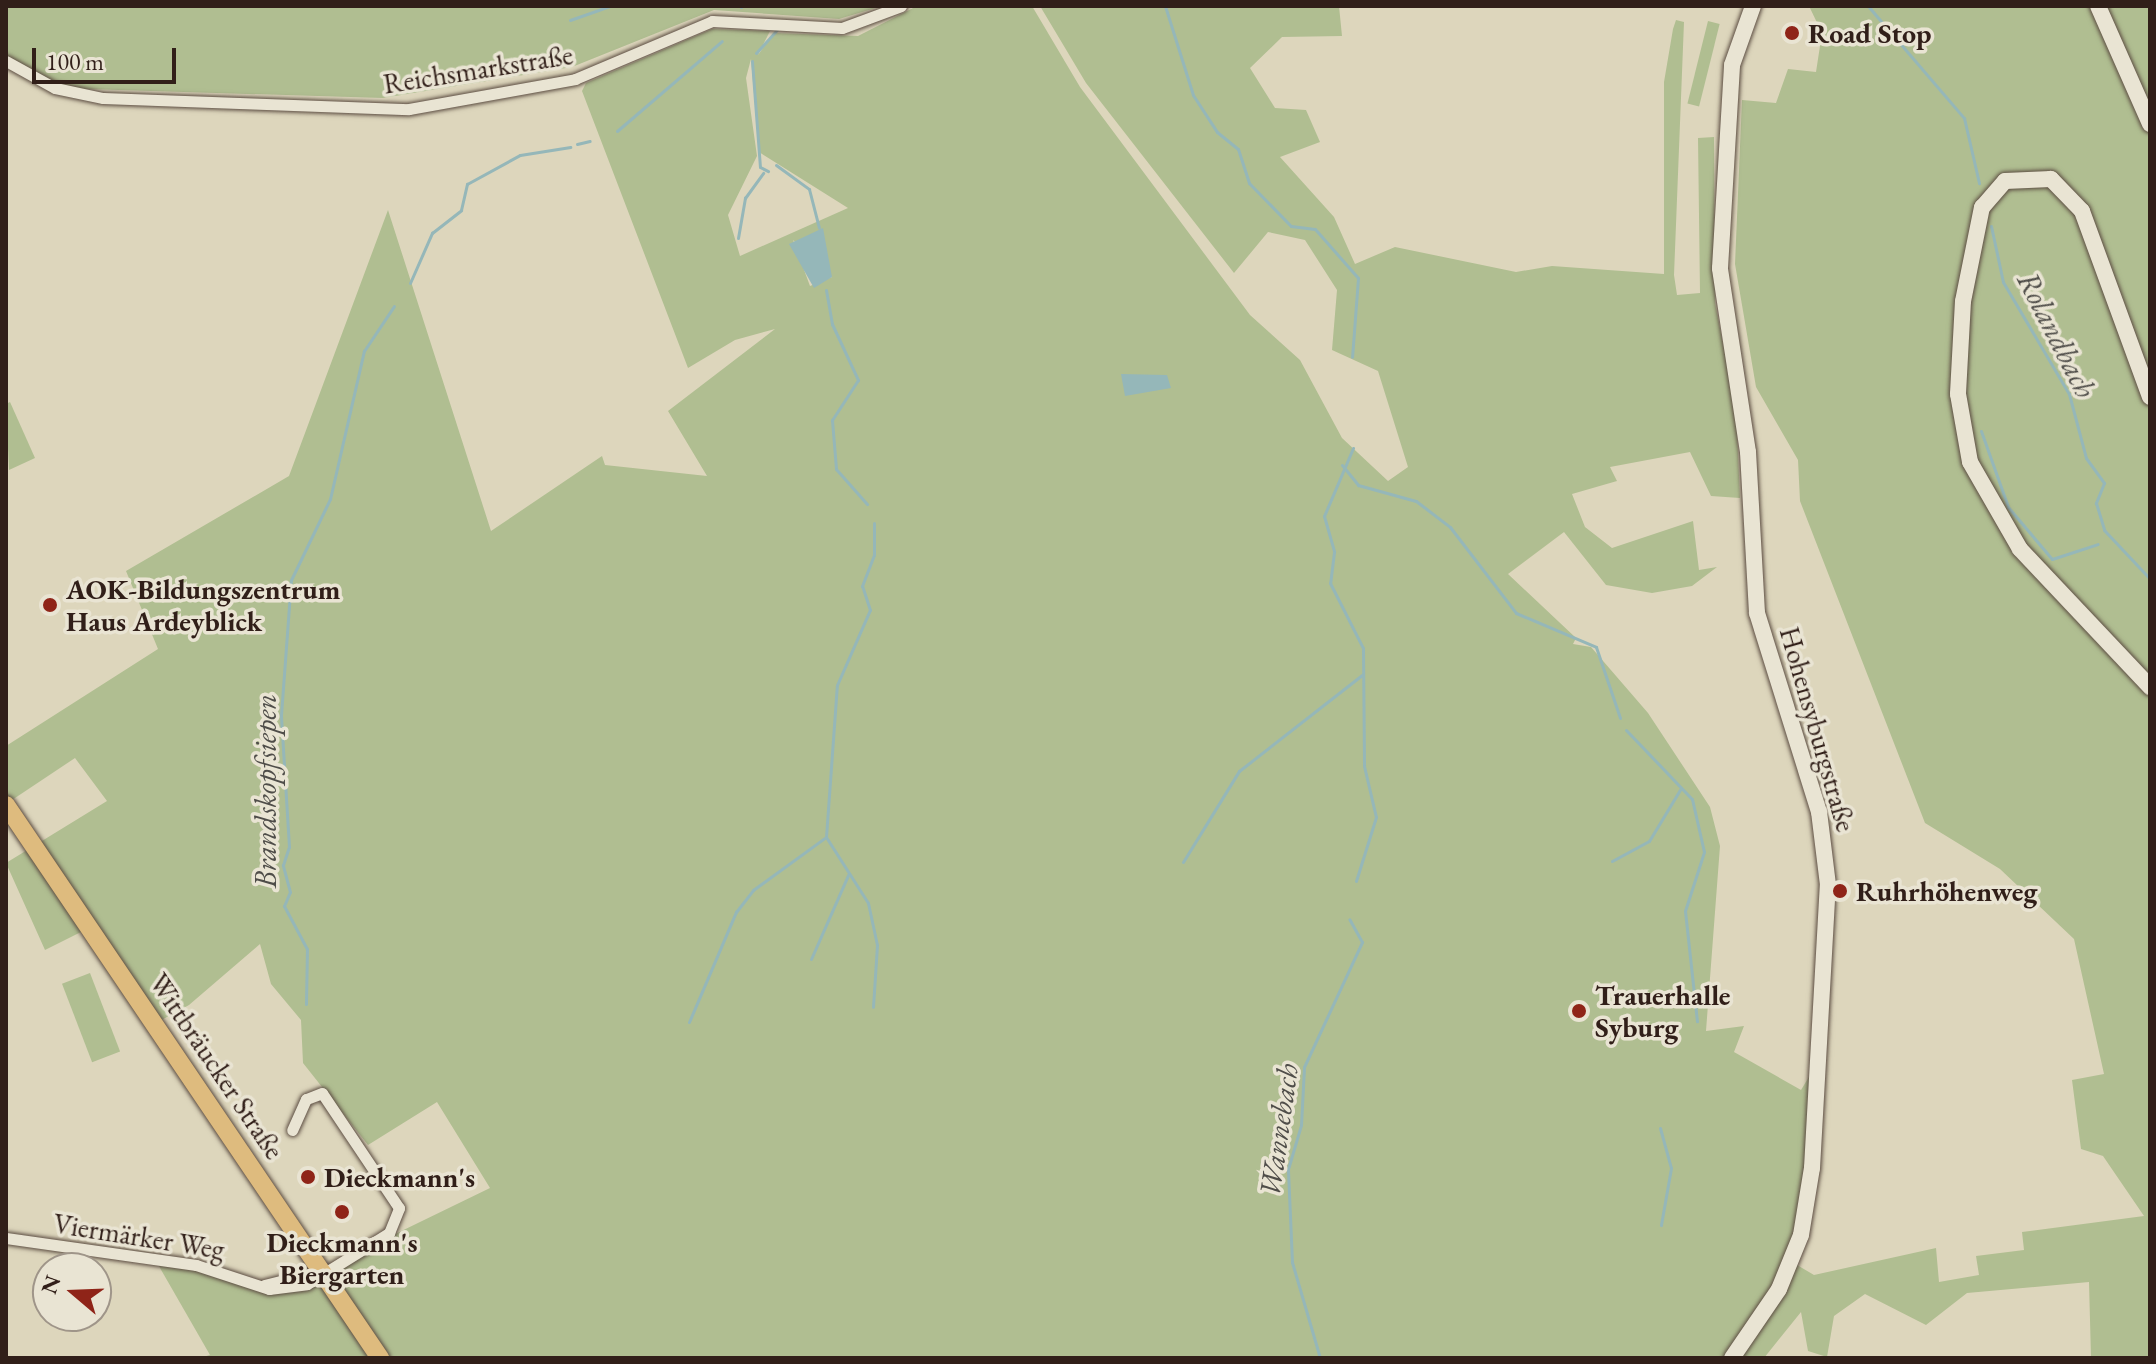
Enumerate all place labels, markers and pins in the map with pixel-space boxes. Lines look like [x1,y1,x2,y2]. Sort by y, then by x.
place label: Road Stop [1808,16,1931,50]
marker: Road Stop [1783,24,1801,42]
place label: AOK-Bildungszentrum Haus Ardeyblick [66,572,340,638]
marker: AOK-Bildungszentrum Haus Ardeyblick [41,596,59,614]
place label: Ruhrhöhenweg [1856,874,2038,908]
marker: Ruhrhöhenweg [1831,882,1849,900]
place label: Trauerhalle Syburg [1595,978,1730,1044]
marker: Trauerhalle Syburg [1570,1002,1588,1020]
place label: Dieckmann's [324,1160,475,1194]
marker: Dieckmann's [299,1168,317,1186]
marker: Dieckmann's Biergarten [333,1203,351,1221]
place label: Dieckmann's Biergarten [266,1225,418,1291]

